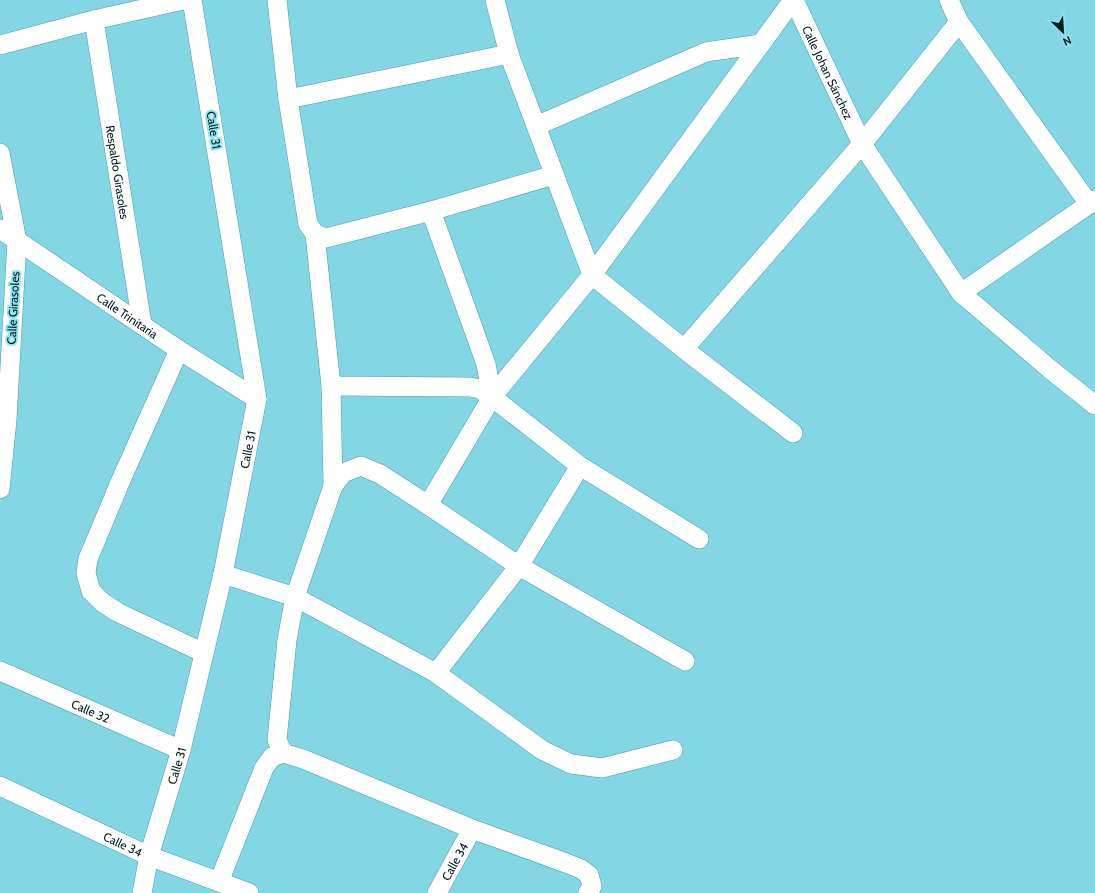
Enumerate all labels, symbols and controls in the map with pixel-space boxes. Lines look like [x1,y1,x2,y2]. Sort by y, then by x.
north arrow [1043,12,1083,52]
street label: Calle Johan Sánchez [800,23,857,122]
text: N [1061,33,1074,49]
street label: Calle 31 [204,110,224,150]
street label: Respaldo Girasoles [103,124,133,220]
street label: Calle Girasoles [4,271,22,345]
street label: Calle Trinitaria [94,289,161,341]
street label: Calle 31 [236,430,258,470]
street label: Calle 32 [69,696,112,726]
street label: Calle 31 [164,746,189,786]
street label: Calle 34 [101,828,145,859]
street label: Calle 34 [438,840,471,883]

